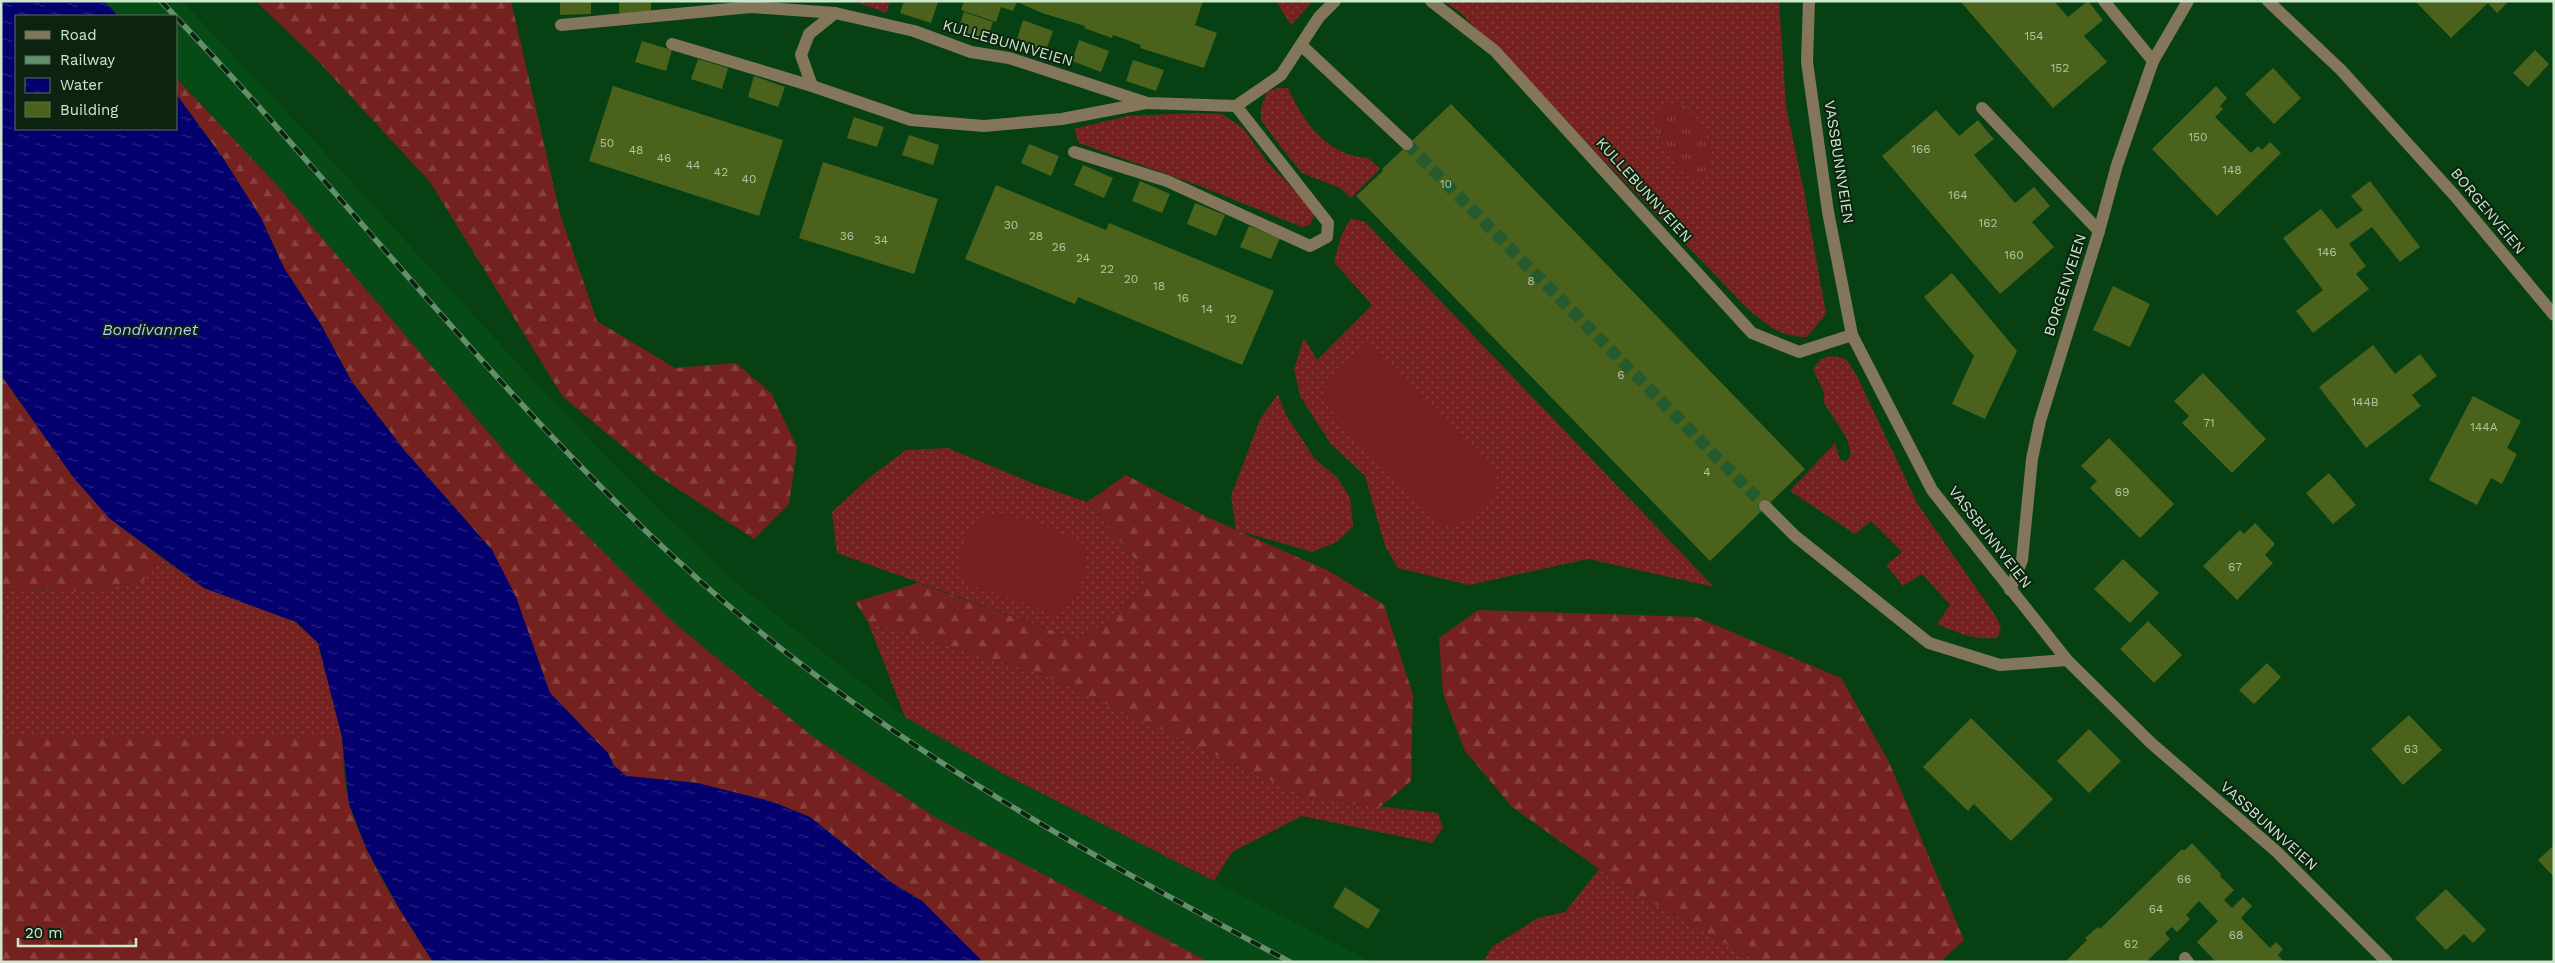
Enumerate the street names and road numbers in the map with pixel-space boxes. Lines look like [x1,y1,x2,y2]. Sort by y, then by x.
street label: KULLEBUNNVEIEN [941,16,1075,70]
street label: VASSBUNNVEIEN [1820,99,1858,225]
street label: KULLEBUNNVEIEN [1592,134,1696,246]
street label: BORGENVEIEN [2447,164,2529,258]
street label: BORGENVEIEN [2040,232,2090,338]
street label: VASSBUNNVEIEN [1945,482,2035,592]
street label: VASSBUNNVEIEN [2217,778,2321,874]

